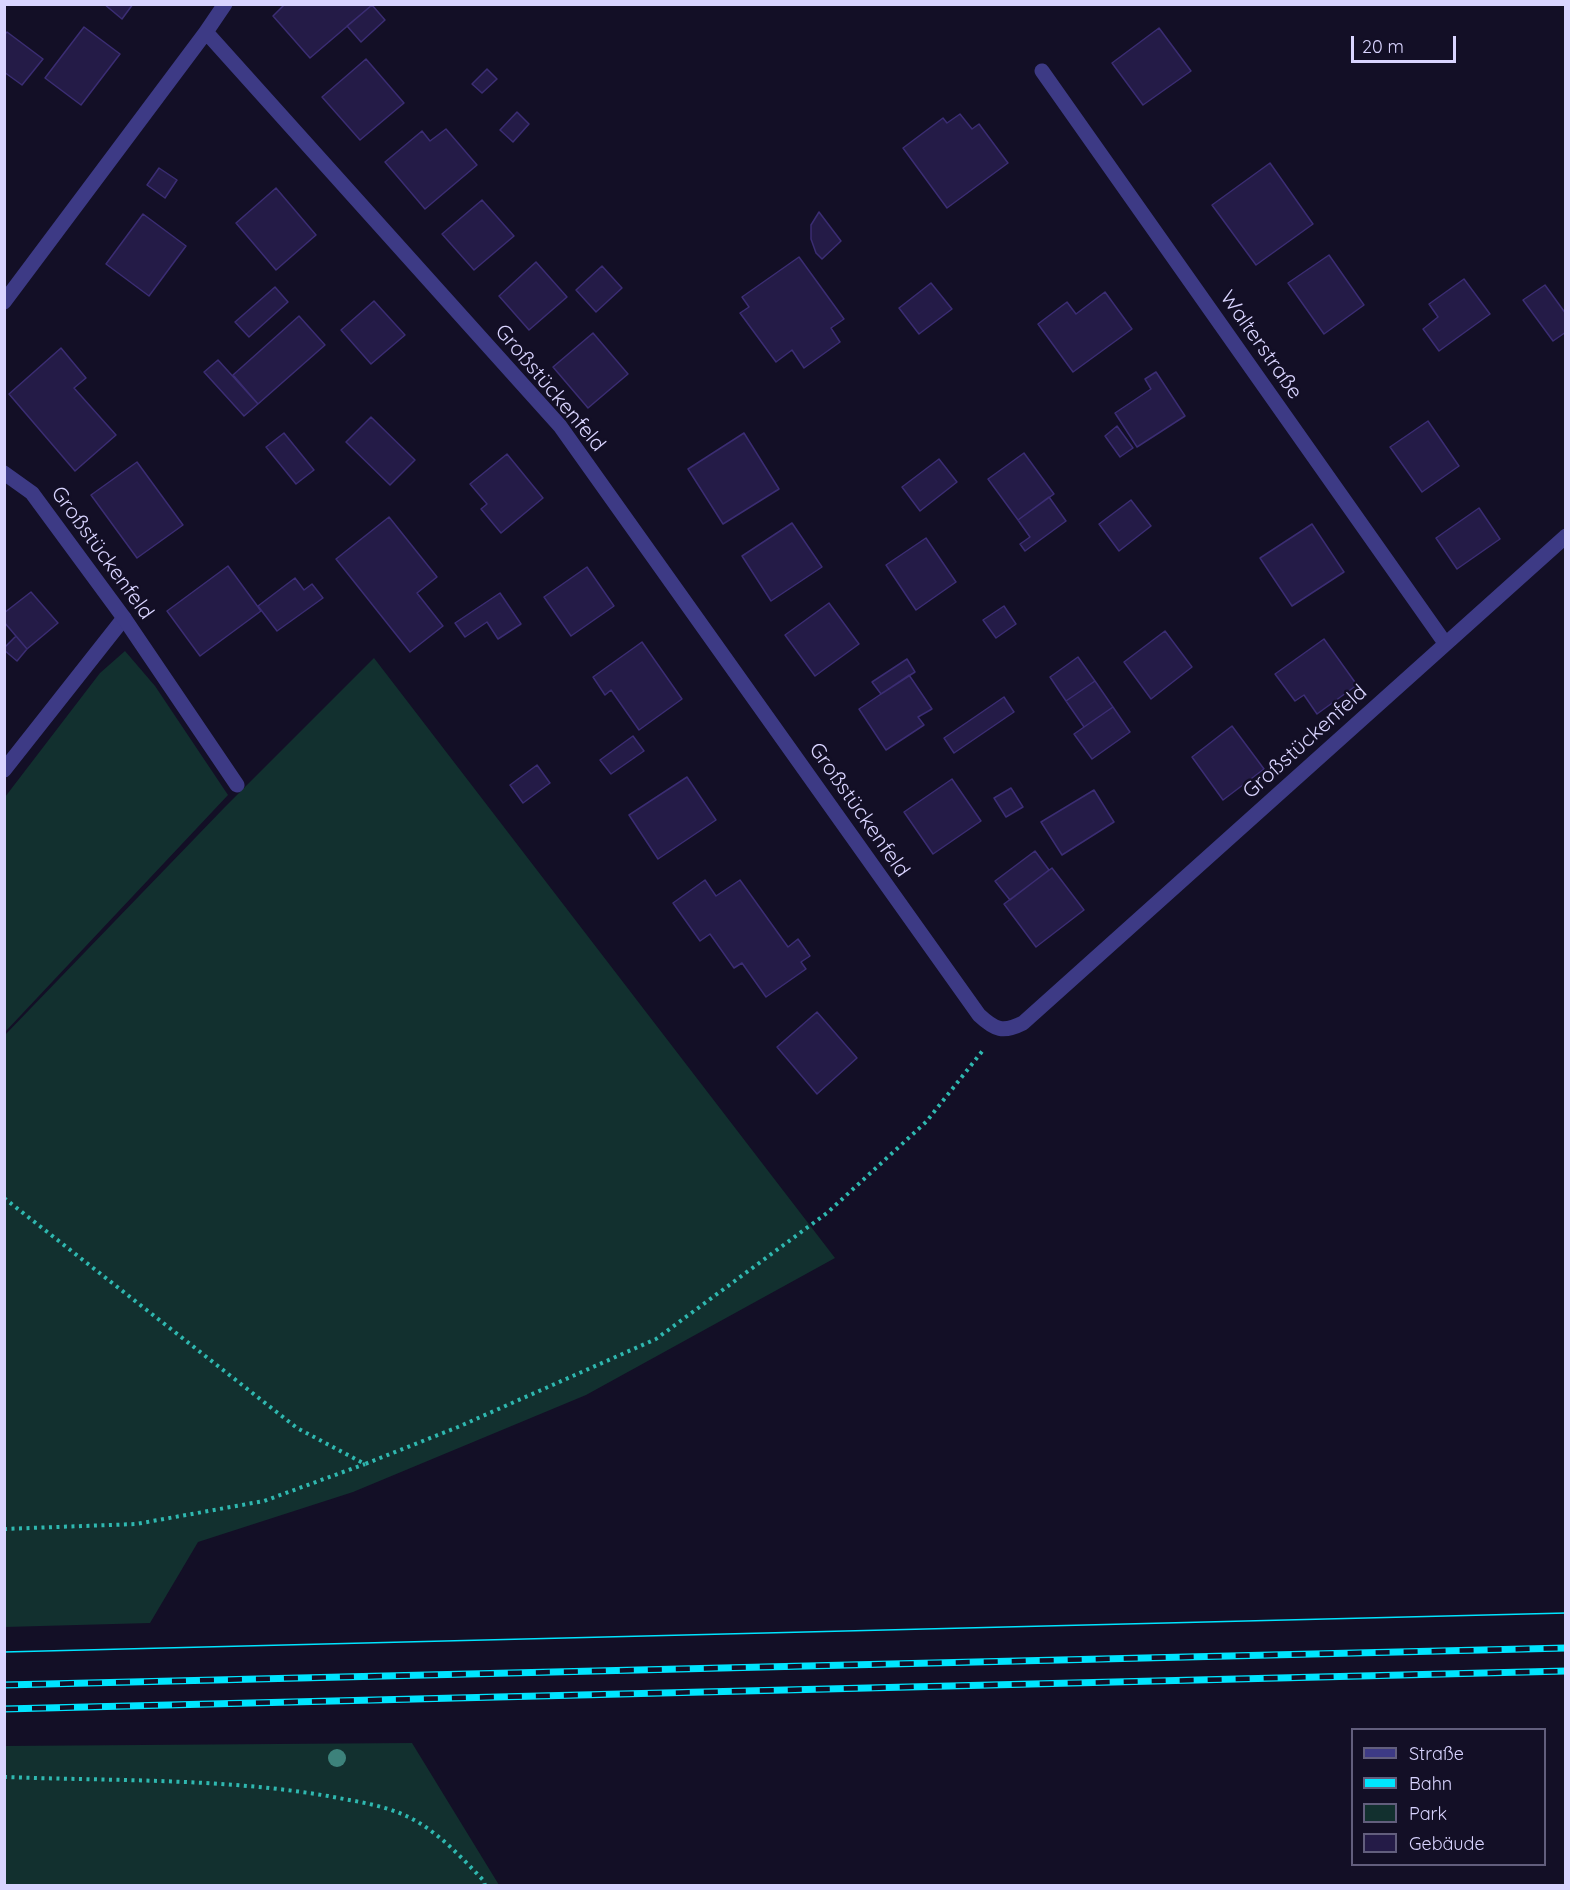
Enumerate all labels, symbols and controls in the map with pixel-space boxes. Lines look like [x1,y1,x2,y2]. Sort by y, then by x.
scale bar [1354,24,1459,62]
text: 20 m [1362,35,1404,58]
street label: Walterstraße [1214,286,1308,404]
street label: Großstückenfeld [490,319,610,457]
street label: Großstückenfeld [45,482,159,624]
street label: Großstückenfeld [1238,680,1372,804]
street label: Großstückenfeld [803,738,915,882]
legend [1351,1728,1546,1866]
text: Straße [1409,1742,1464,1765]
text: Bahn [1409,1772,1452,1795]
text: Park [1409,1802,1447,1825]
text: Gebäude [1409,1832,1485,1855]

